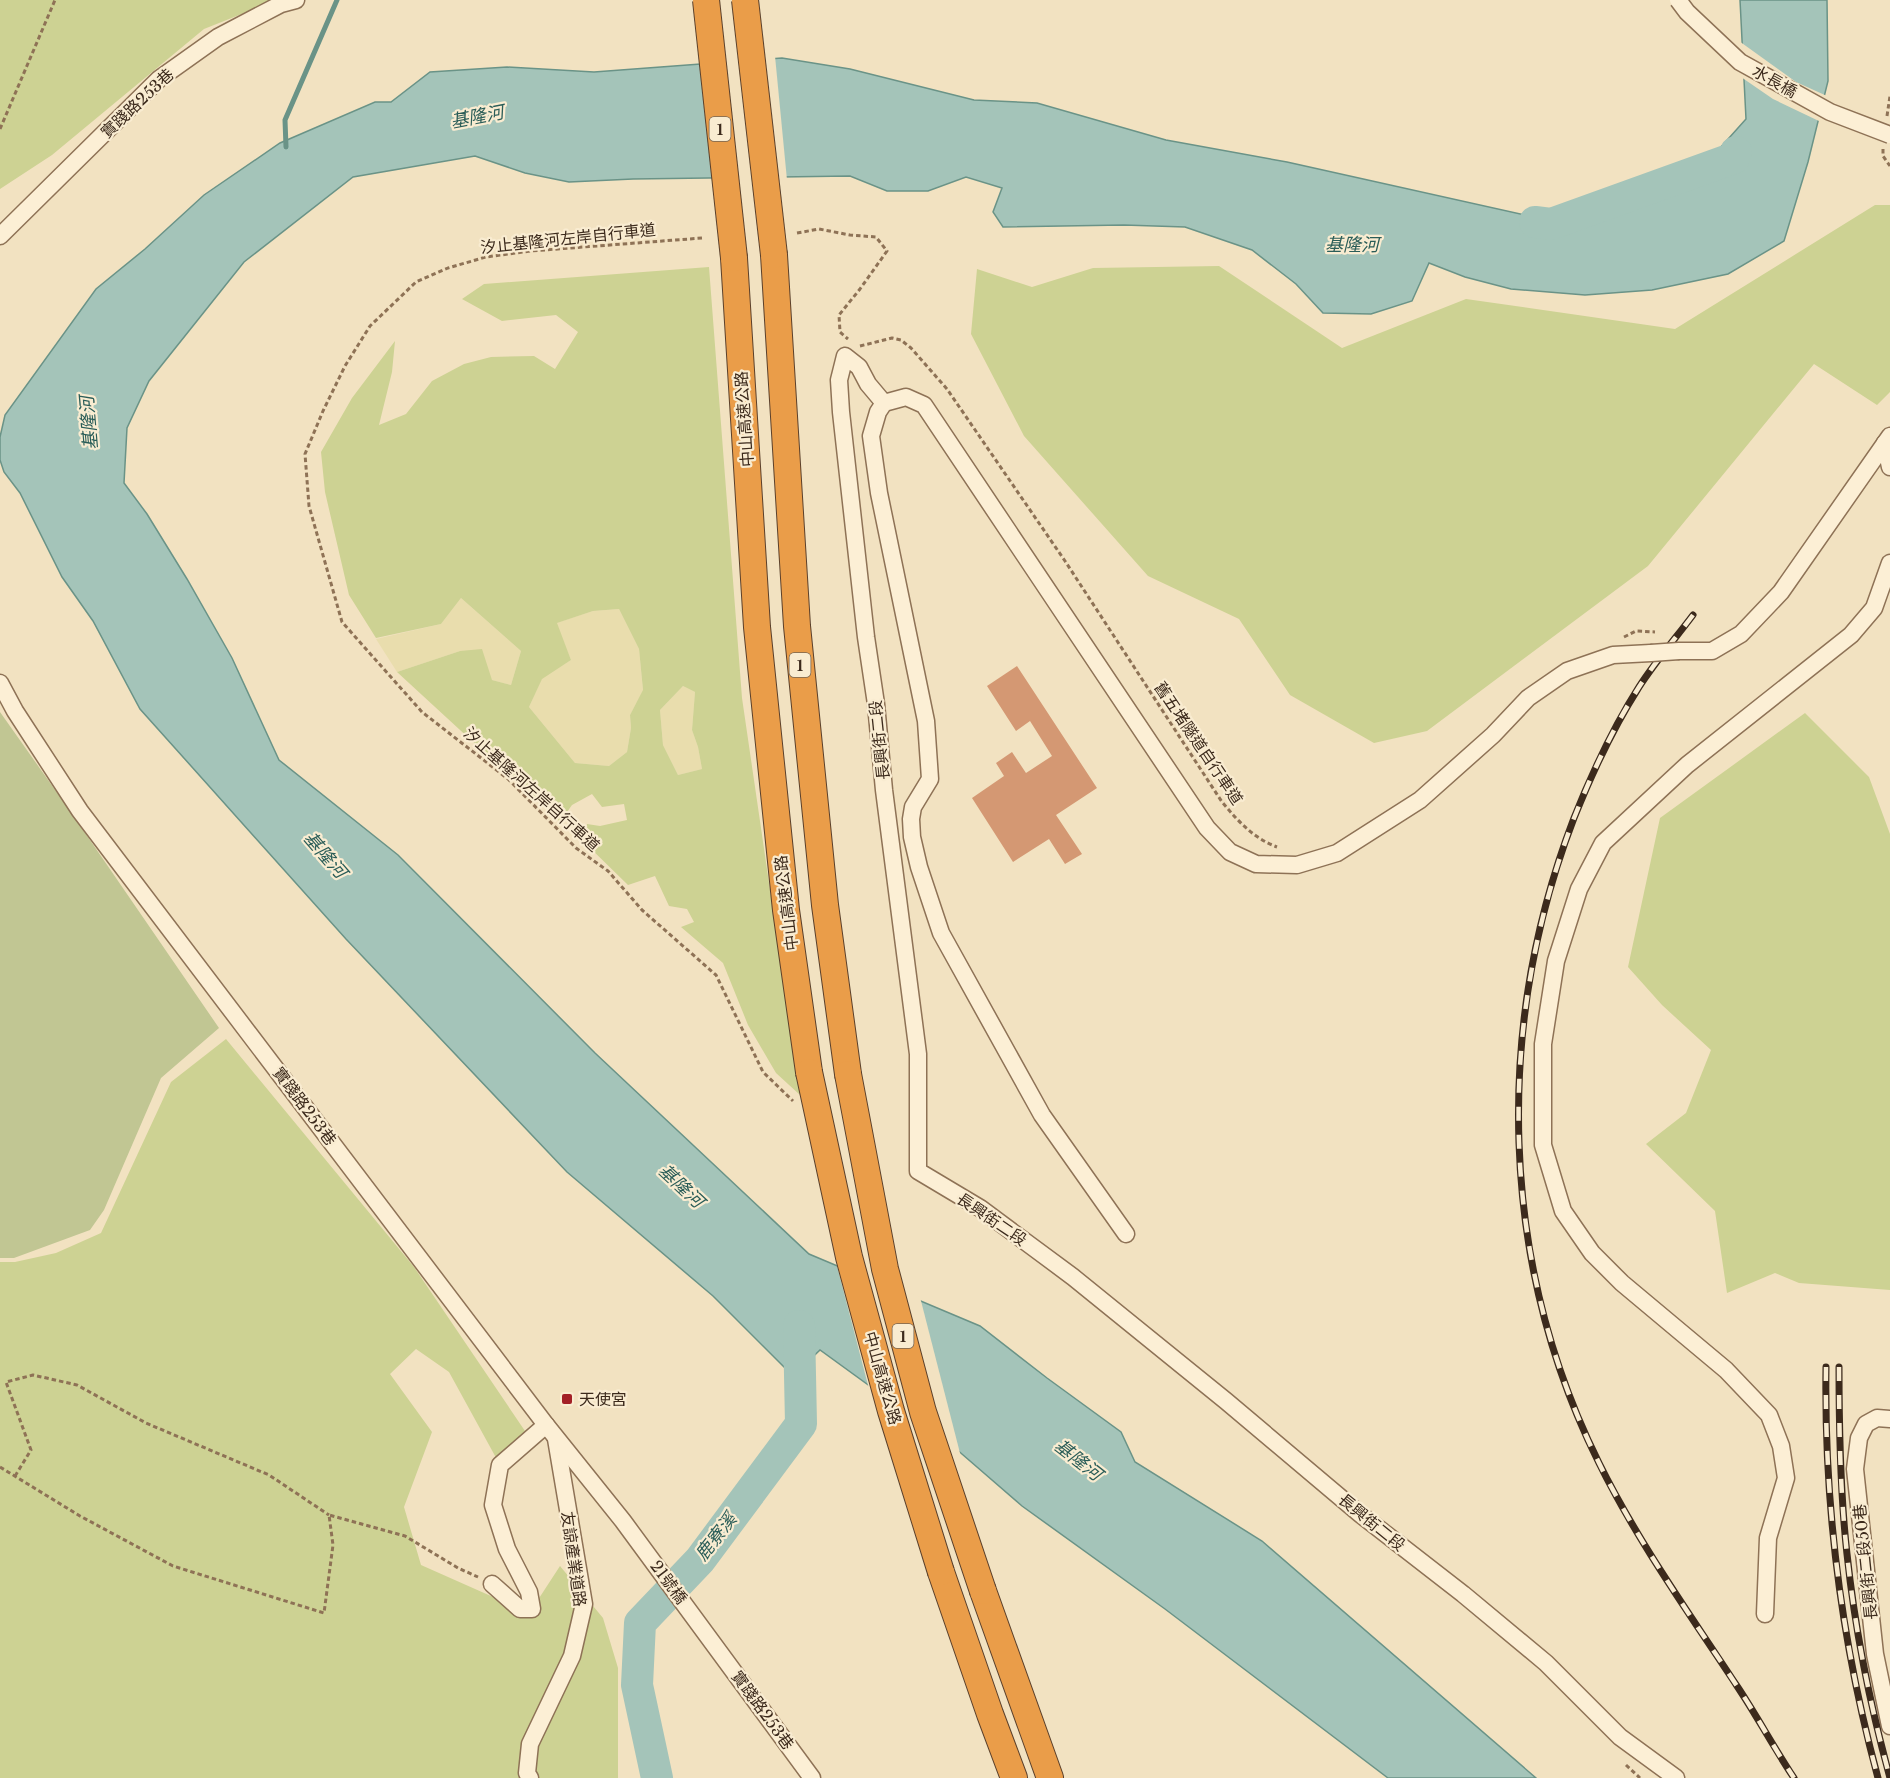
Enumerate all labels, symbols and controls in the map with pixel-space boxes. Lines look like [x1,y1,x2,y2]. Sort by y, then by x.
street label: 水長橋 [1749,61,1801,101]
street label: 實踐路253巷 [96,64,178,142]
water label: 基隆河 [448,100,509,133]
road number: 1 [710,117,730,141]
street label: 汐止基隆河左岸自行車道 [479,219,657,257]
water label: 基隆河 [1325,234,1382,256]
street label: 中山高速公路 [731,370,757,468]
water label: 基隆河 [75,392,102,451]
road number: 1 [790,653,810,677]
street label: 舊五堵隧道自行車道 [1150,678,1248,808]
street label: 長興街二段 [865,699,893,781]
street label: 汐止基隆河左岸自行車道 [460,723,604,855]
water label: 基隆河 [299,827,353,885]
street label: 中山高速公路 [770,854,802,952]
street label: 實踐路253巷 [269,1063,341,1149]
water label: 基隆河 [654,1160,710,1215]
street label: 長興街二段 [953,1188,1031,1250]
road number: 1 [892,1324,914,1348]
street label: 中山高速公路 [860,1329,906,1427]
place label: 天使宮 [579,1389,627,1409]
marker: 天使宮 [560,1392,574,1406]
water label: 基隆河 [1050,1435,1108,1487]
street label: 長興街二段 [1335,1489,1409,1555]
street label: 長興街二段50巷 [1849,1503,1881,1621]
water label: 鹿寮溪 [691,1507,743,1565]
street label: 友諒產業道路 [557,1510,591,1608]
street label: 21號橋 [646,1556,692,1608]
street label: 實踐路253巷 [728,1667,798,1753]

